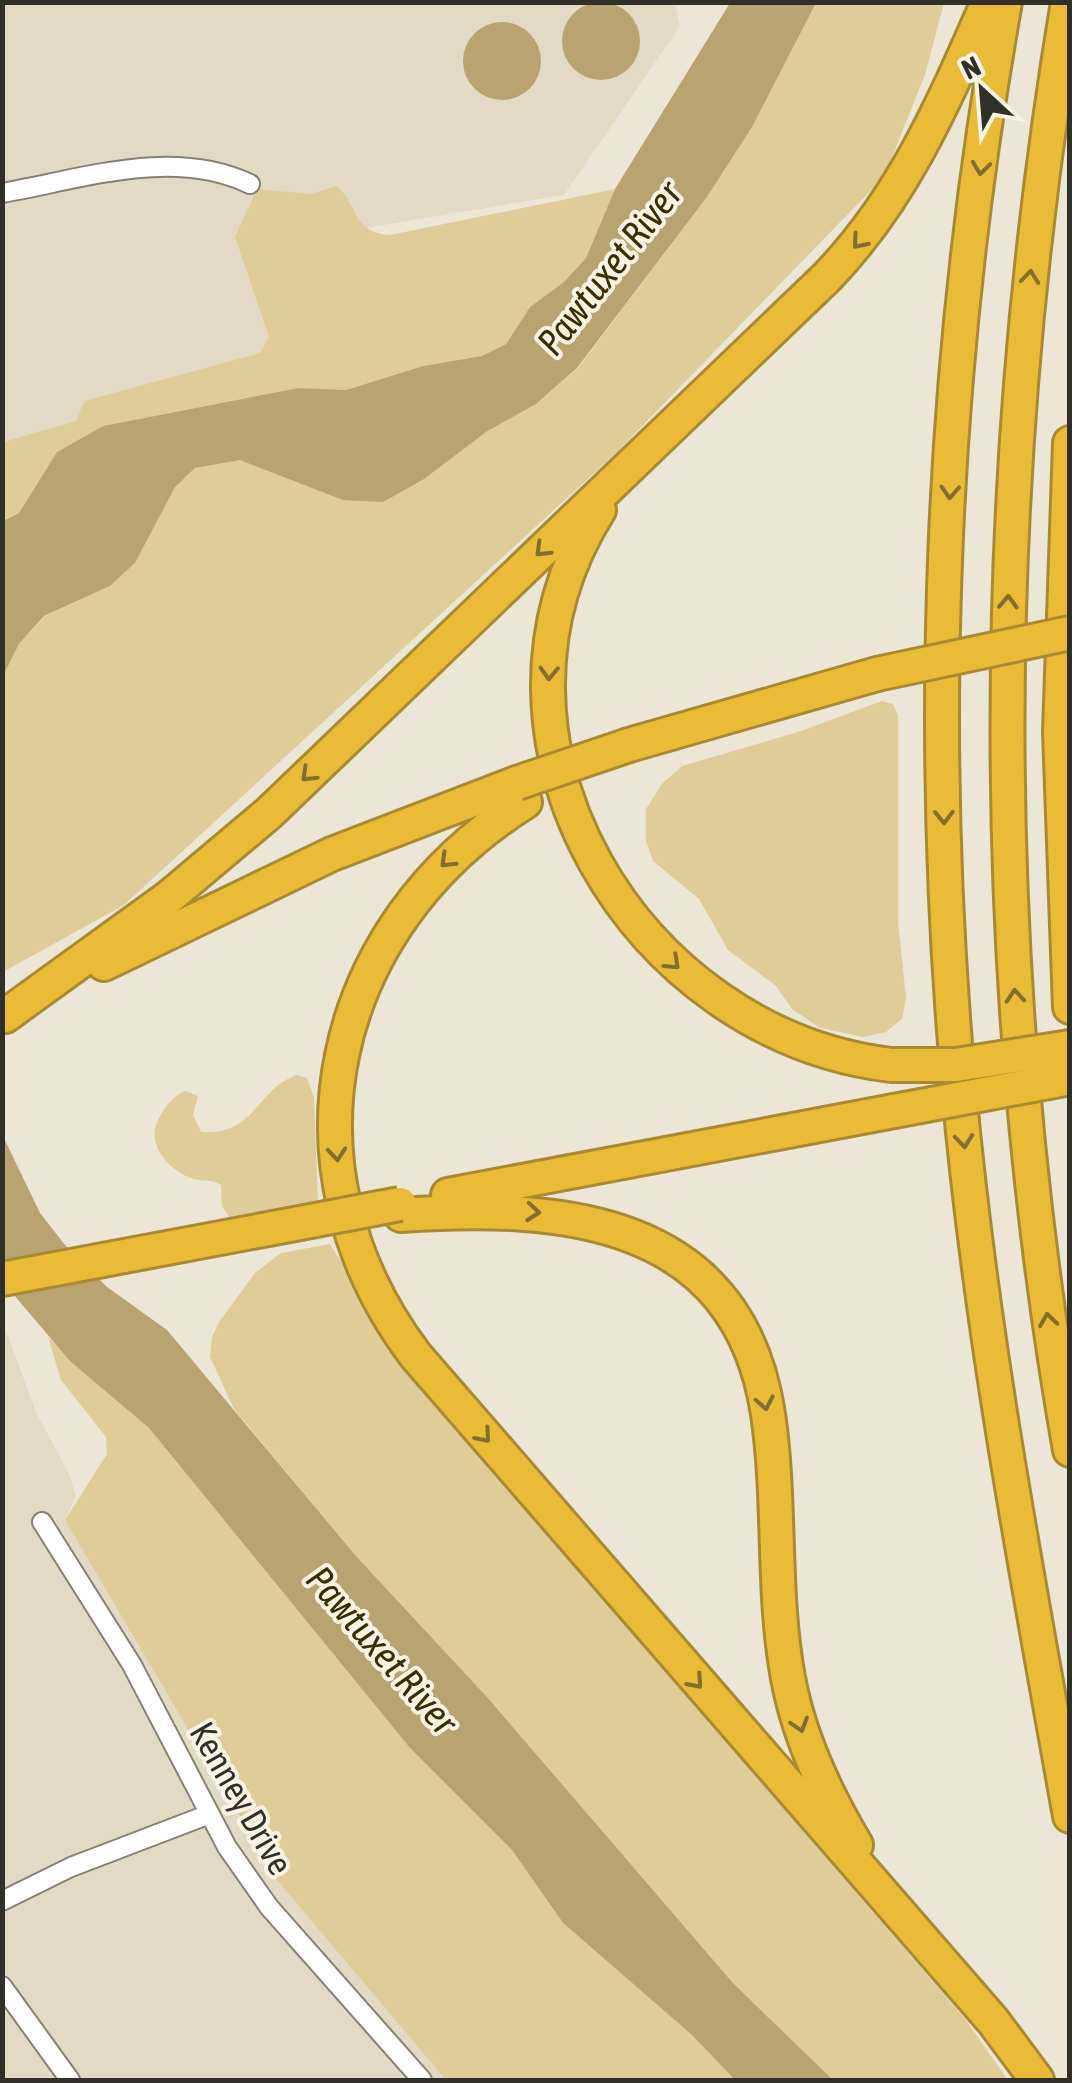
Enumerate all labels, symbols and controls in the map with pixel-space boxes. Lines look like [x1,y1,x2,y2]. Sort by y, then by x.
north arrow [932,40,1032,140]
text: N [957,50,985,86]
one-way arrow [971,160,992,177]
water label: Pawtuxet River [528,172,691,363]
one-way arrow [853,230,871,248]
one-way arrow [1019,269,1040,285]
one-way arrow [940,484,961,500]
one-way arrow [536,538,554,556]
one-way arrow [998,593,1019,609]
one-way arrow [539,665,560,681]
one-way arrow [302,764,320,782]
one-way arrow [934,809,955,825]
one-way arrow [441,849,459,867]
one-way arrow [661,951,679,969]
one-way arrow [1005,988,1026,1004]
one-way arrow [953,1133,974,1149]
one-way arrow [325,1147,347,1163]
one-way arrow [526,1200,542,1222]
one-way arrow [1039,1311,1060,1328]
one-way arrow [754,1394,775,1411]
one-way arrow [473,1424,491,1443]
water label: Pawtuxet River [298,1557,468,1744]
one-way arrow [685,1670,703,1689]
street label: Kenney Drive [182,1715,302,1881]
one-way arrow [788,1715,809,1732]

